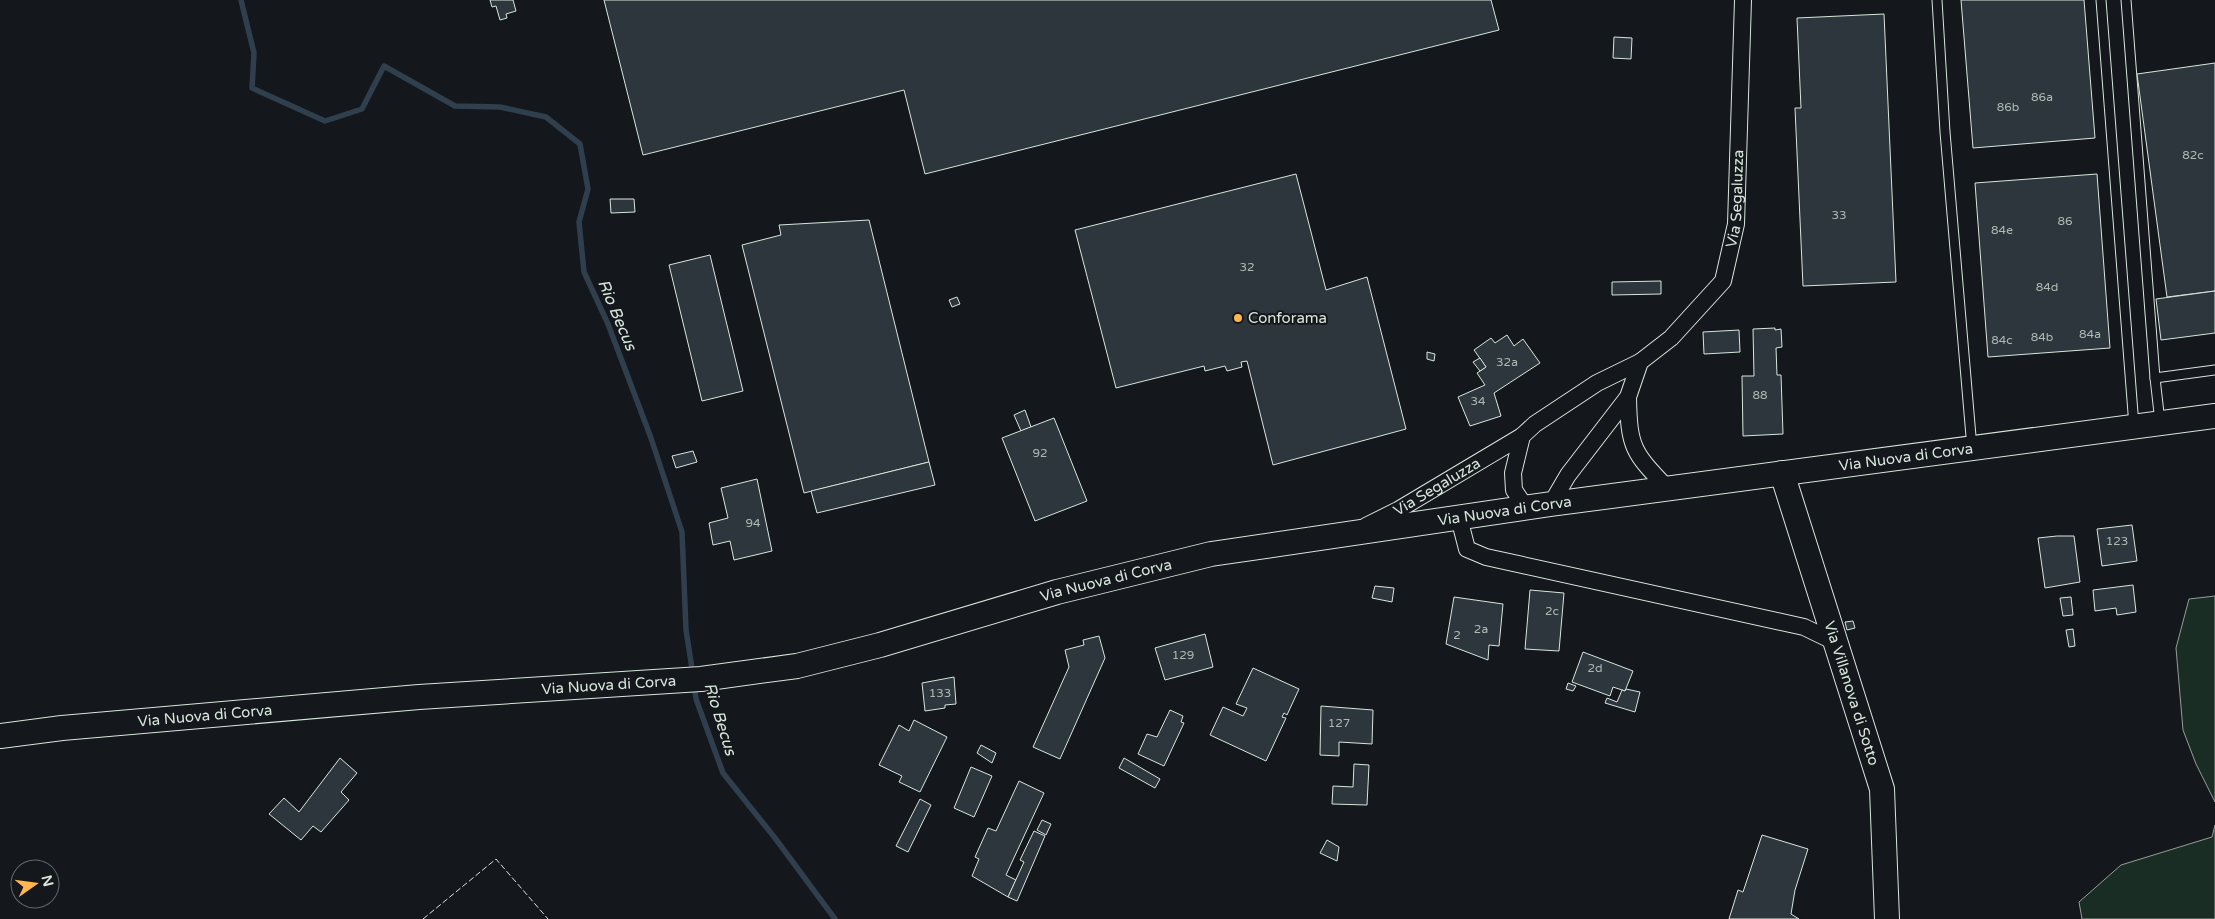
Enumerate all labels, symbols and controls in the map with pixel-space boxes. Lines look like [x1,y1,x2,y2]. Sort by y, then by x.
house number: 86a [2031,90,2053,104]
house number: 86b [1997,100,2019,114]
house number: 82c [2182,148,2204,162]
street label: Via Segaluzza [1722,149,1747,249]
house number: 33 [1831,208,1847,222]
house number: 86 [2057,214,2073,228]
house number: 84e [1991,223,2013,237]
house number: 32 [1239,260,1255,274]
water label: Rio Becus [593,276,641,355]
house number: 84d [2036,280,2058,294]
place label: Conforama [1248,309,1327,327]
marker: Conforama [1232,312,1244,324]
house number: 84a [2079,327,2101,341]
house number: 84b [2031,330,2053,344]
house number: 84c [1991,333,2013,347]
house number: 32a [1496,355,1518,369]
house number: 88 [1752,388,1768,402]
house number: 34 [1470,394,1486,408]
street label: Via Nuova di Corva [1838,439,1974,475]
house number: 92 [1032,446,1048,460]
street label: Via Segaluzza [1390,454,1484,520]
street label: Via Nuova di Corva [1436,492,1573,530]
house number: 94 [745,516,761,530]
house number: 123 [2106,534,2128,548]
street label: Via Nuova di Corva [1038,555,1174,606]
house number: 2c [1545,604,1559,618]
street label: Via Villanova di Sotto [1820,619,1883,768]
house number: 2a [1474,622,1488,636]
house number: 2 [1453,628,1461,642]
house number: 129 [1172,648,1194,662]
house number: 2d [1587,661,1603,675]
street label: Via Nuova di Corva [541,672,677,698]
water label: Rio Becus [699,680,741,759]
house number: 133 [929,686,951,700]
street label: Via Nuova di Corva [137,701,273,730]
house number: 127 [1328,716,1350,730]
north arrow [10,859,60,909]
text: N [38,873,57,888]

